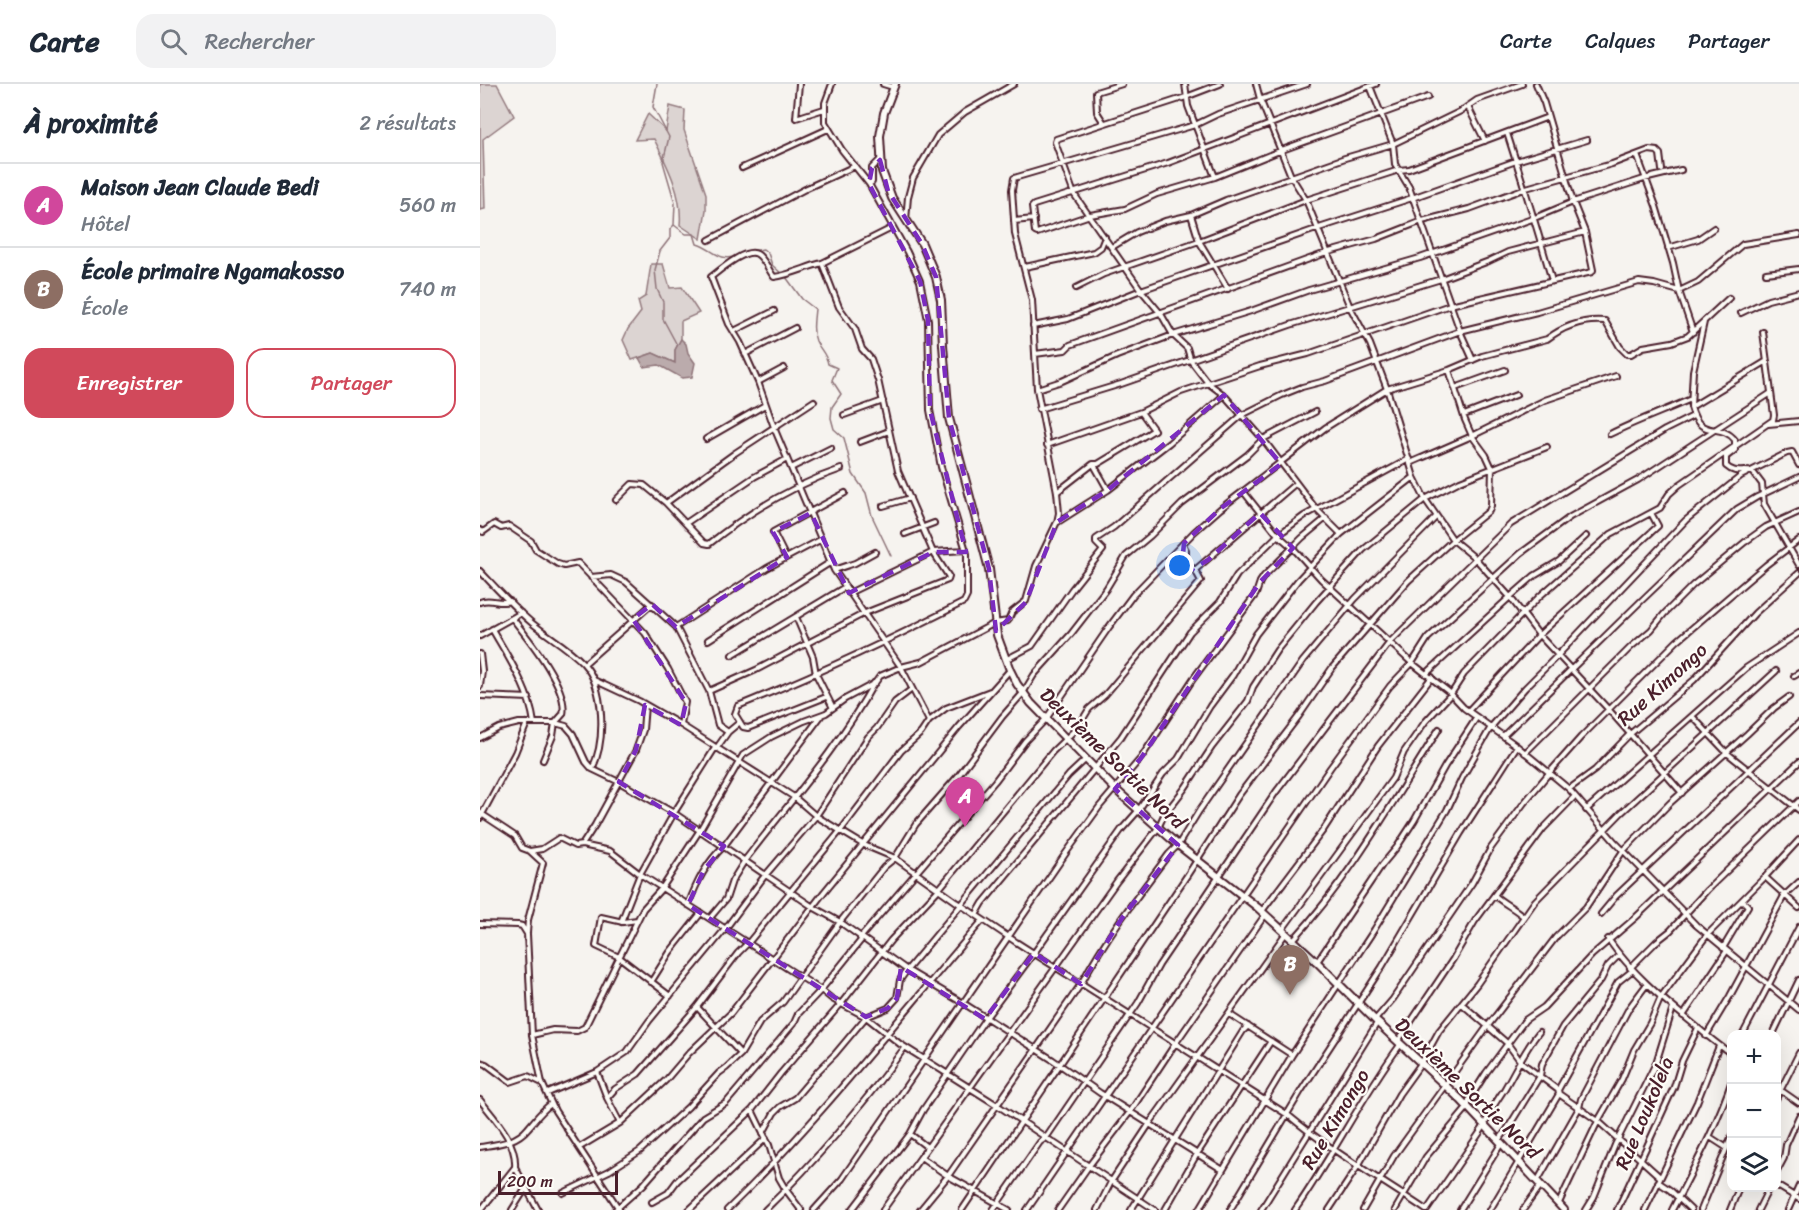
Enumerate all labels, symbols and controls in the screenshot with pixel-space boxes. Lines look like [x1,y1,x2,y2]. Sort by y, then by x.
search box [136,14,556,68]
text: Carte [30,17,100,66]
text: Rechercher [205,22,314,61]
text: Carte [1500,22,1552,60]
text: Calques [1585,22,1655,60]
text: Partager [1688,22,1769,60]
icon: search [157,25,190,58]
text: À proximité [24,100,158,146]
text: 2 résultats [359,106,456,141]
text: Maison Jean Claude Bedi [81,168,319,207]
text: A [37,188,50,223]
text: 560 m [399,188,456,223]
text: Hôtel [81,207,130,242]
text: École primaire Ngamakosso [81,252,344,291]
text: B [37,272,50,307]
text: 740 m [399,272,456,307]
text: École [81,291,128,326]
button: Enregistrer [24,348,234,418]
button: Partager [246,348,456,418]
your location [1165,551,1194,580]
street label: Rue Kimongo [1609,634,1716,735]
street label: Deuxième Sortie Nord [1031,679,1195,839]
pin: A [946,778,984,827]
pin: B [1270,946,1310,995]
street label: Deuxième Sortie Nord [1386,1009,1550,1169]
map controls [1727,1030,1781,1192]
button: + [1727,1030,1781,1084]
street label: Rue Loukolela [1605,1051,1684,1175]
street label: Rue Kimongo [1291,1062,1379,1177]
button: − [1727,1084,1781,1138]
button: layers [1727,1138,1781,1192]
text: 200 m [507,1167,553,1196]
scale bar [498,1168,618,1196]

